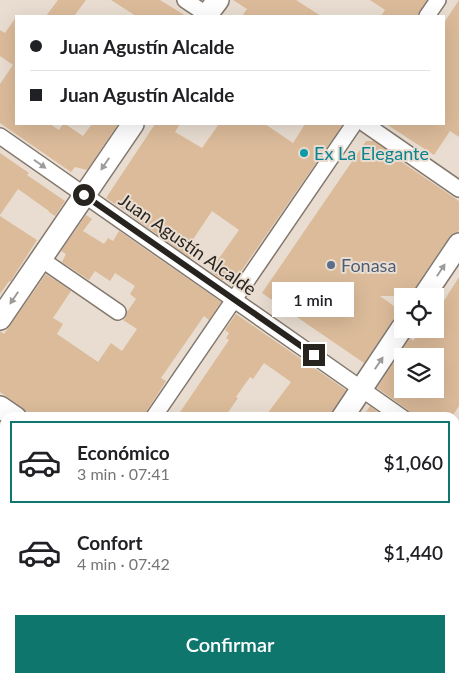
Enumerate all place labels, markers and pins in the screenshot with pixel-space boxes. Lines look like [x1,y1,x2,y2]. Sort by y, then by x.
place label: Ex La Elegante [314,142,429,164]
marker: Ex La Elegante [298,147,310,159]
place label: Fonasa [341,254,396,276]
marker: Fonasa [325,259,337,271]

